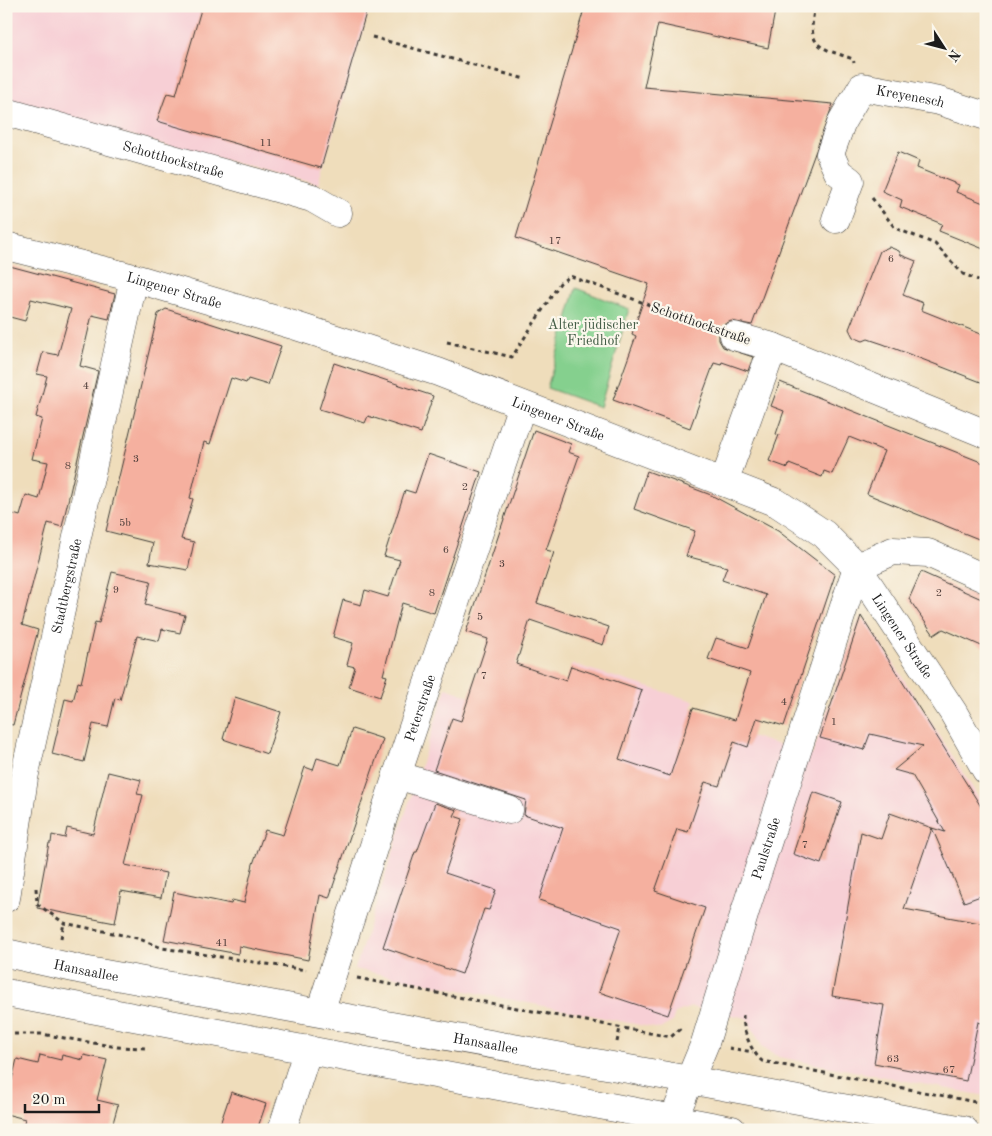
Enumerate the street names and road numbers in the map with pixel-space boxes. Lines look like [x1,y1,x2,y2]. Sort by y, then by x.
street label: Kreyenesch [875,84,947,111]
street label: Schotthockstraße [121,139,226,181]
street label: Lingener Straße [125,270,223,312]
street label: Schotthockstraße [649,300,752,348]
street label: Lingener Straße [509,395,606,444]
street label: Stadtbergstraße [50,537,85,635]
street label: Lingener Straße [869,591,935,681]
street label: Peterstraße [403,673,438,744]
street label: Paulstraße [750,816,783,882]
street label: Hansaallee [52,958,120,984]
street label: Hansaallee [452,1031,519,1057]

